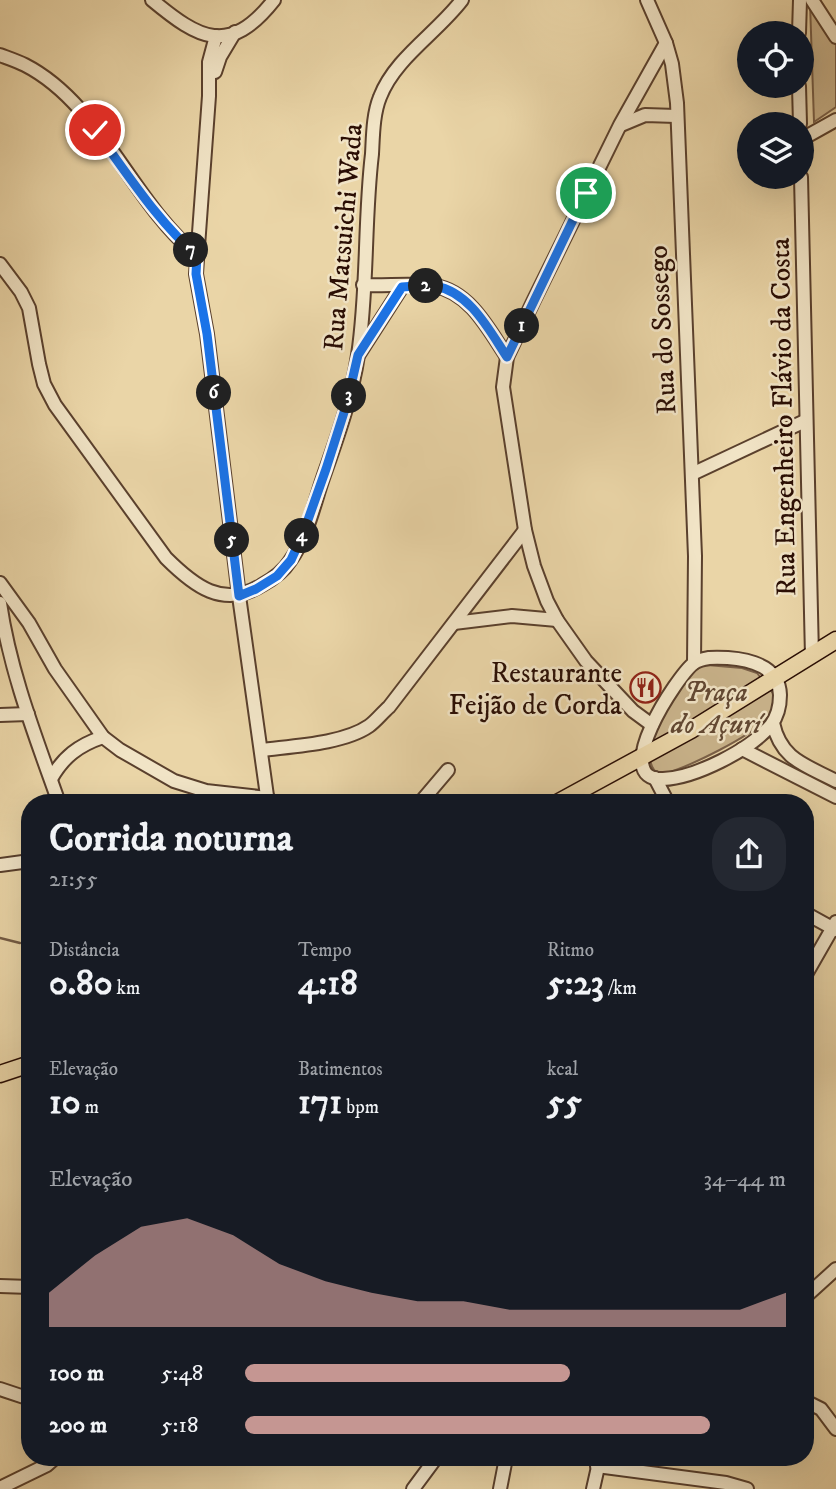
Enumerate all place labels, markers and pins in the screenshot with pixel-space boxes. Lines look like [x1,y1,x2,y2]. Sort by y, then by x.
pin [65,100,125,160]
pin [556,163,616,223]
pin: 7 [174,232,208,268]
pin: 2 [408,268,444,304]
pin: 1 [504,308,540,344]
pin: 6 [196,376,232,410]
pin: 3 [332,378,366,414]
pin: 4 [284,518,320,554]
pin: 5 [215,522,250,558]
place label: Restaurante Feijão de Corda [449,656,622,723]
restaurant icon: Restaurante Feijão de Corda [628,671,662,705]

